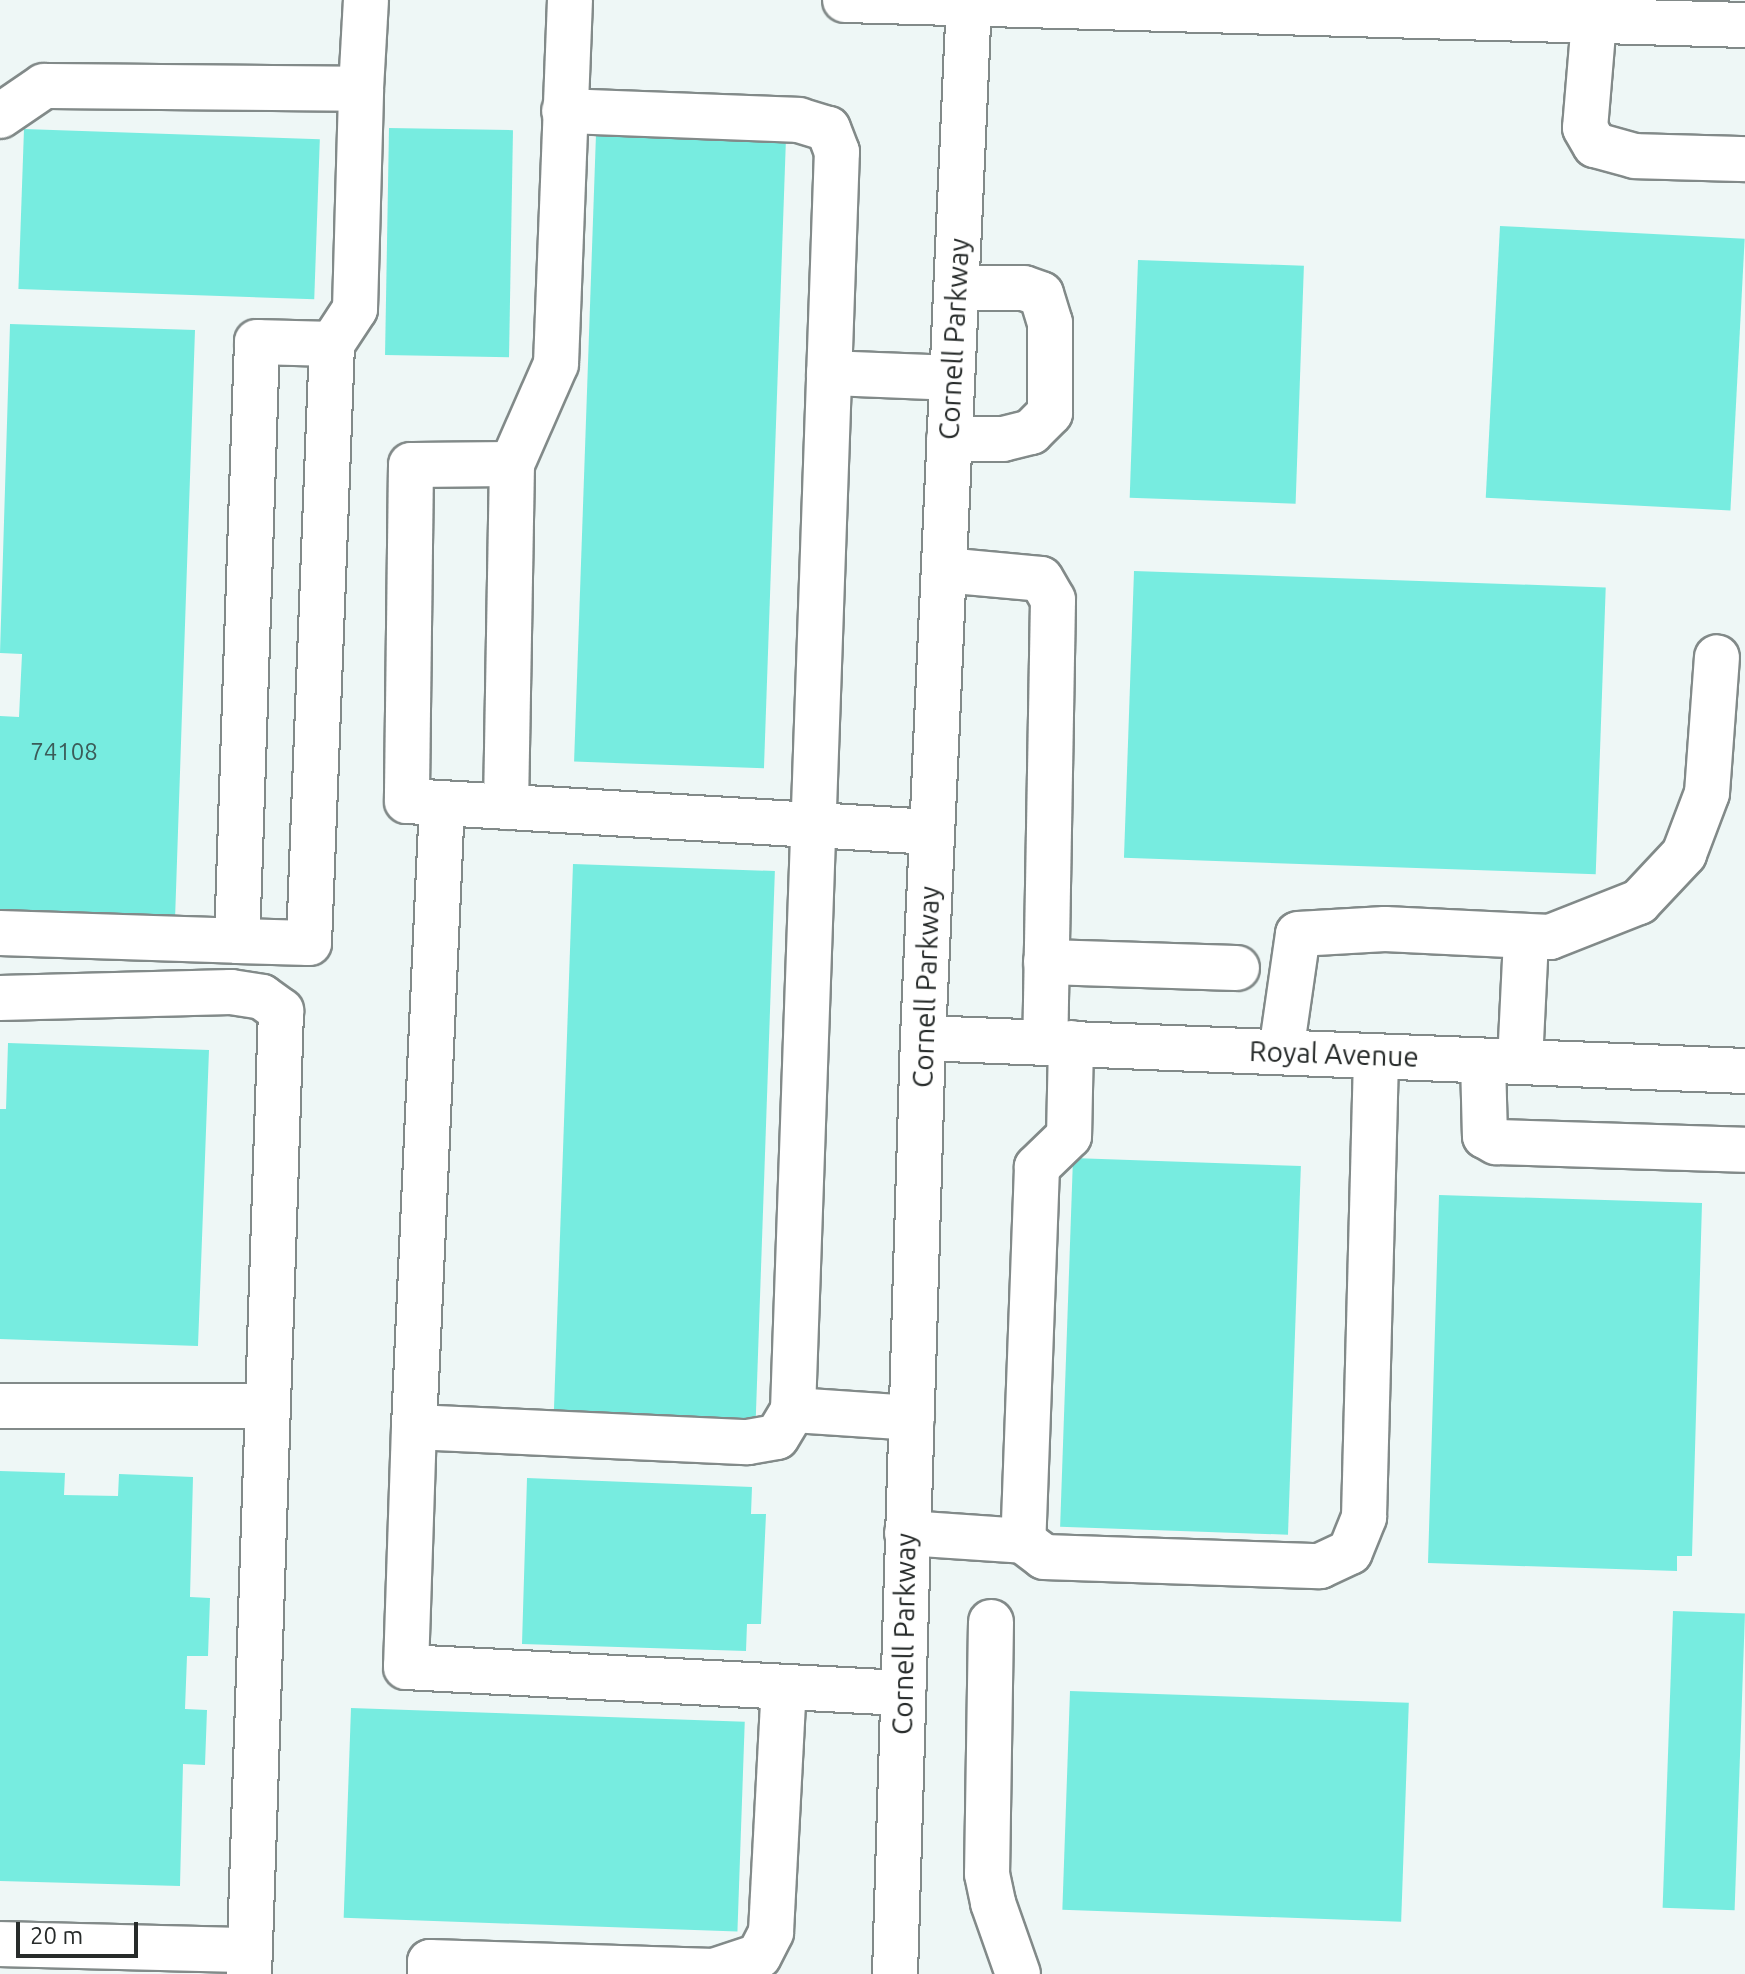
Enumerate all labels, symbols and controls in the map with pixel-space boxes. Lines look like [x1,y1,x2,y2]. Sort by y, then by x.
street label: Cornell Parkway [932,237,976,441]
house number: 74108 [30,738,98,766]
street label: Cornell Parkway [906,886,946,1088]
street label: Royal Avenue [1249,1034,1419,1074]
street label: Cornell Parkway [885,1533,923,1735]
scale bar [20,1906,142,1956]
text: 20 m [30,1922,83,1949]

